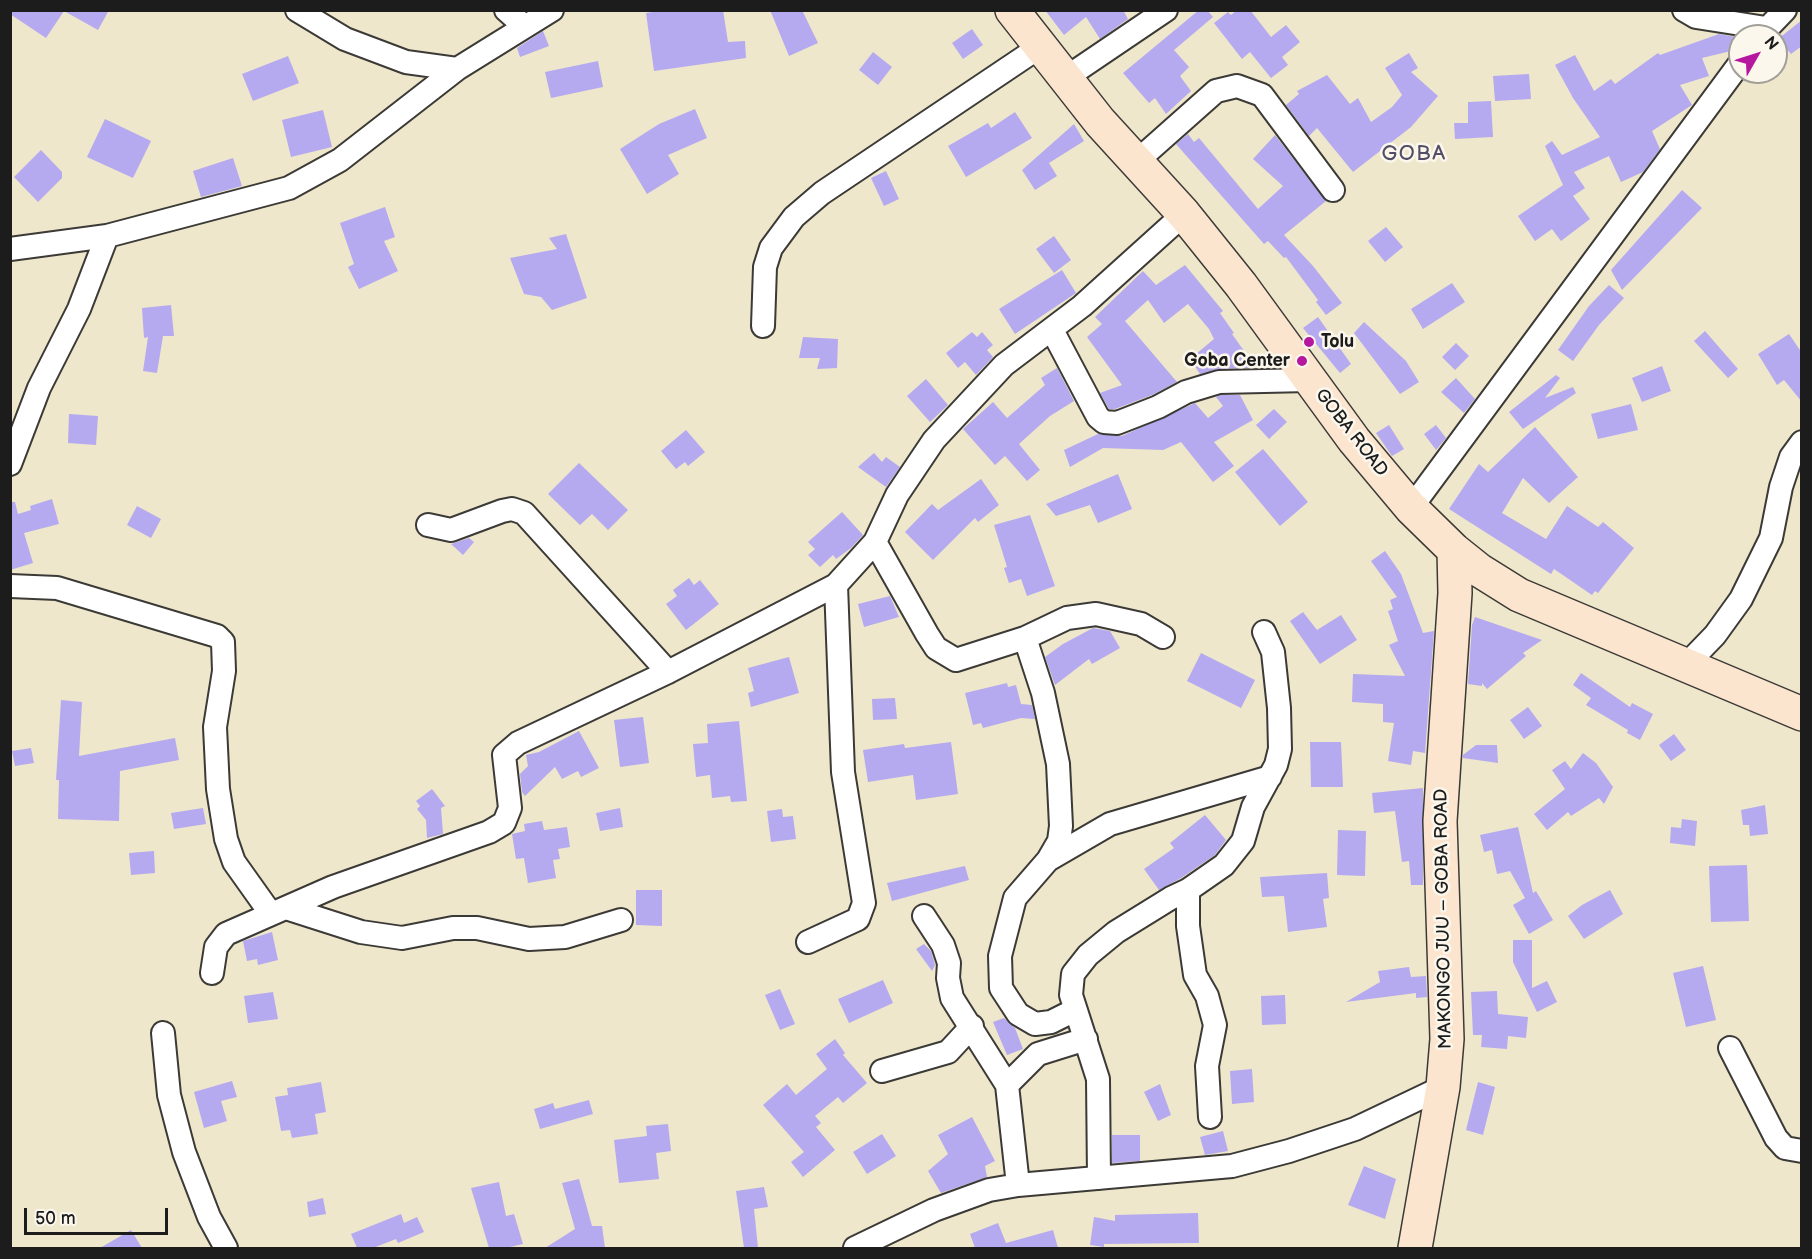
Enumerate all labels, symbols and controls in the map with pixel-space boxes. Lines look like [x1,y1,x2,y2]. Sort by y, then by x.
north arrow [1728,24,1788,84]
text: N [1760,33,1782,54]
district label: GOBA [1382,142,1446,168]
place label: Tolu [1321,331,1354,353]
marker: Tolu [1302,335,1316,349]
place label: Goba Center [1184,350,1290,372]
marker: Goba Center [1295,354,1309,368]
street label: GOBA ROAD [1310,385,1392,481]
street label: MAKONGO JUU – GOBA ROAD [1431,789,1457,1049]
scale bar [27,1196,171,1234]
text: 50 m [35,1208,76,1229]

